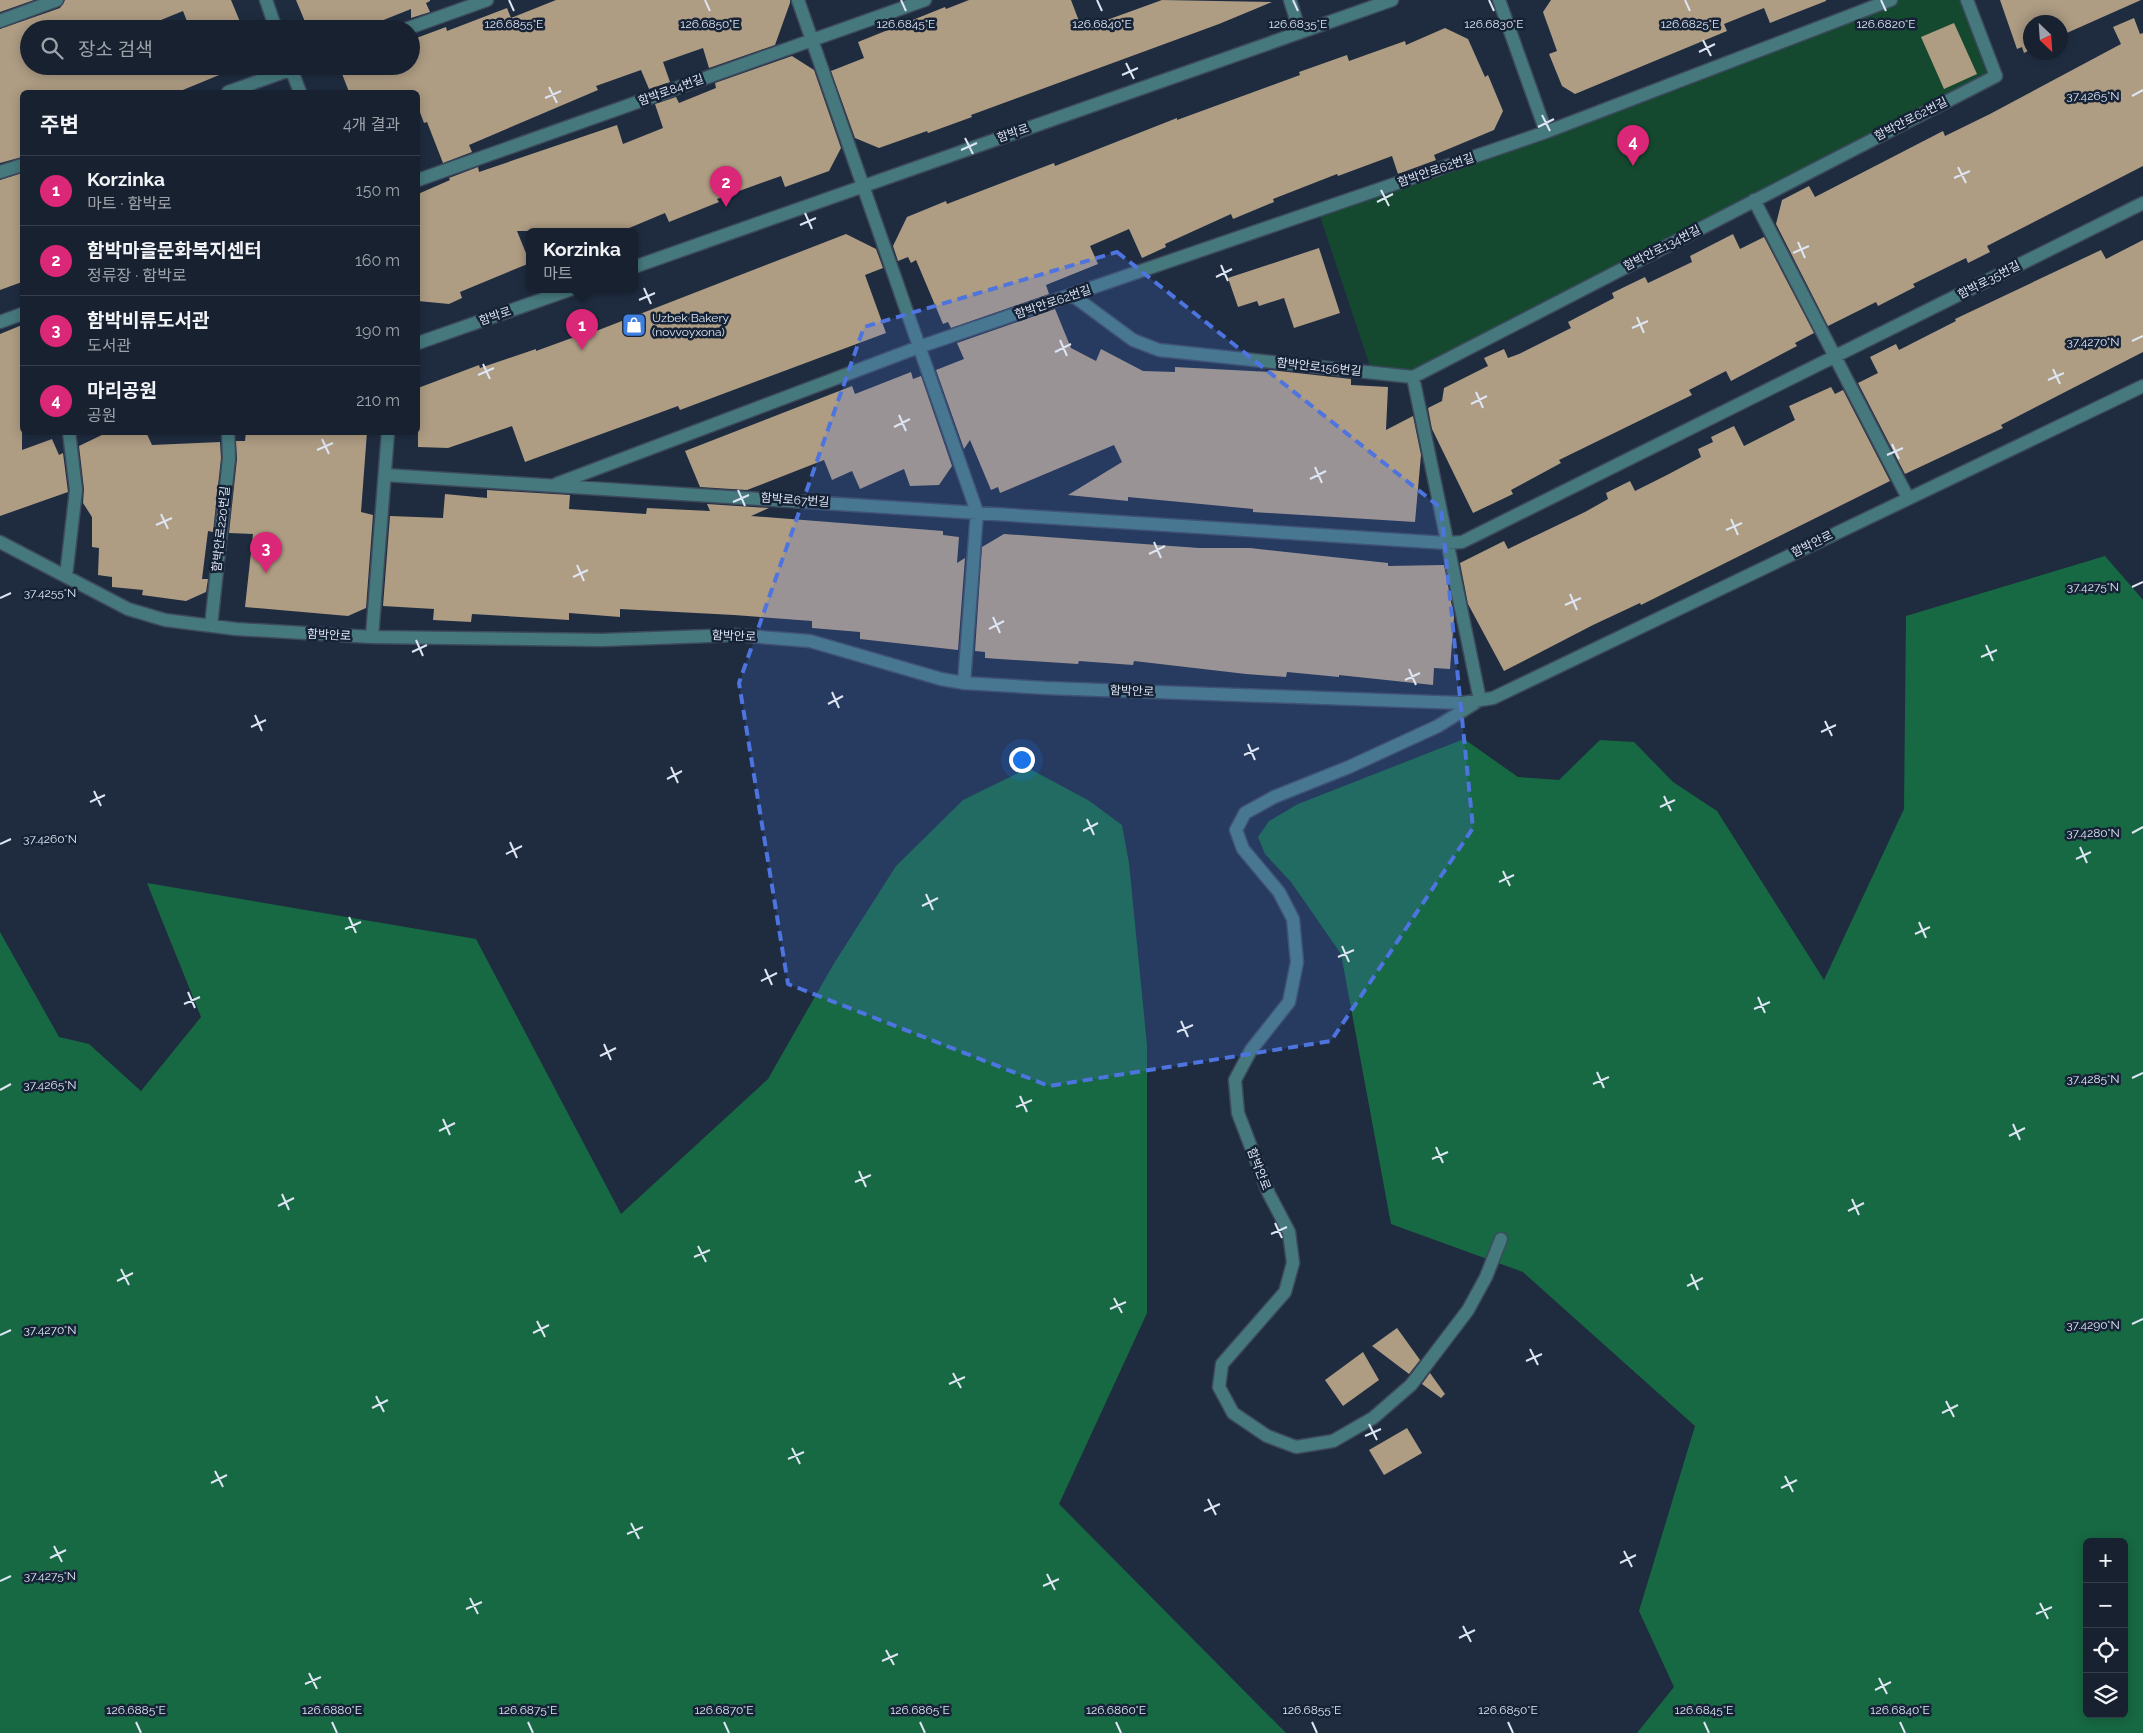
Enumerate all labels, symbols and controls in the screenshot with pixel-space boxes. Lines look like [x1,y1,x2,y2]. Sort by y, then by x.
north arrow [2023,15,2068,60]
text: 126.6855°E [485,17,543,31]
text: 126.6850°E [680,17,740,31]
text: 126.6845°E [877,17,935,31]
text: 126.6840°E [1072,17,1132,31]
text: 126.6835°E [1269,17,1327,31]
text: 126.6830°E [1464,17,1524,31]
text: 126.6825°E [1661,17,1719,31]
text: 126.6820°E [1856,17,1916,31]
search box [20,20,420,75]
icon: search [38,34,66,62]
text: 장소 검색 [78,38,153,60]
street label: 함박로84번길 [636,72,706,108]
text: 37.4265°N [2066,89,2120,103]
street label: 함박안로62번길 [1872,95,1950,143]
text: 주변 [40,112,79,137]
text: 4개 결과 [343,115,400,134]
street label: 함박로 [995,121,1031,145]
pin: 4 [1617,125,1649,166]
street label: 함박안로62번길 [1396,150,1476,190]
pin: 2 [710,166,742,207]
text: Korzinka [87,168,165,190]
text: 1 [52,181,60,200]
text: 150 m [356,181,400,200]
text: 마트 · 함박로 [87,194,172,213]
street label: 함박안로134번길 [1621,223,1703,273]
popup [526,228,638,293]
text: Korzinka [543,238,621,260]
text: 함박마을문화복지센터 [87,239,262,261]
text: 2 [51,251,61,270]
text: 160 m [355,251,400,270]
street label: 함박로35번길 [1955,258,2023,302]
text: 마트 [543,264,572,283]
text: 정류장 · 함박로 [87,266,187,285]
street label: 함박안로62번길 [1013,282,1093,322]
street label: 함박로 [477,304,513,328]
text: 함박비류도서관 [87,309,209,331]
pin: 1 [566,309,598,350]
place label: Uzbek Bakery (novvoyxona) [652,311,730,339]
shop icon: Uzbek Bakery (novvoyxona) [621,312,647,338]
text: 3 [52,321,60,340]
text: 190 m [355,321,400,340]
text: 37.4270°N [2067,335,2119,349]
text: 도서관 [87,336,131,355]
street label: 함박안로156번길 [1276,356,1362,378]
text: 마리공원 [87,379,157,401]
text: 4 [51,391,61,410]
text: 210 m [356,391,400,410]
text: 공원 [87,406,116,425]
street label: 함박안로220번길 [210,485,232,573]
street label: 함박로67번길 [760,491,830,509]
street label: 함박안로 [1789,528,1835,560]
pin: 3 [250,532,282,573]
text: 37.4275°N [2067,580,2119,594]
text: 37.4255°N [24,586,76,600]
street label: 함박안로 [307,627,351,643]
street label: 함박안로 [712,628,756,644]
street label: 함박안로 [1110,683,1154,699]
your location [1009,747,1035,773]
text: 37.4280°N [2066,826,2120,840]
text: 37.4260°N [23,832,77,846]
text: 37.4285°N [2066,1072,2120,1086]
text: 37.4265°N [23,1078,77,1092]
street label: 함박안로 [1245,1146,1273,1192]
text: 37.4290°N [2066,1318,2120,1332]
text: 37.4270°N [24,1323,76,1337]
map controls [2083,1538,2128,1718]
button: + [2083,1538,2128,1583]
text: 37.4275°N [24,1569,76,1583]
button: − [2083,1583,2128,1628]
button: locate [2083,1628,2128,1673]
button: layers [2083,1673,2128,1718]
text: 126.6885°E [106,1703,166,1717]
text: 126.6880°E [302,1703,362,1717]
text: 126.6875°E [499,1703,557,1717]
text: 126.6870°E [694,1703,754,1717]
text: 126.6865°E [890,1703,950,1717]
text: 126.6860°E [1086,1703,1146,1717]
text: 126.6855°E [1283,1703,1341,1717]
text: 126.6850°E [1478,1703,1538,1717]
text: 126.6845°E [1675,1703,1733,1717]
text: 126.6840°E [1870,1703,1930,1717]

